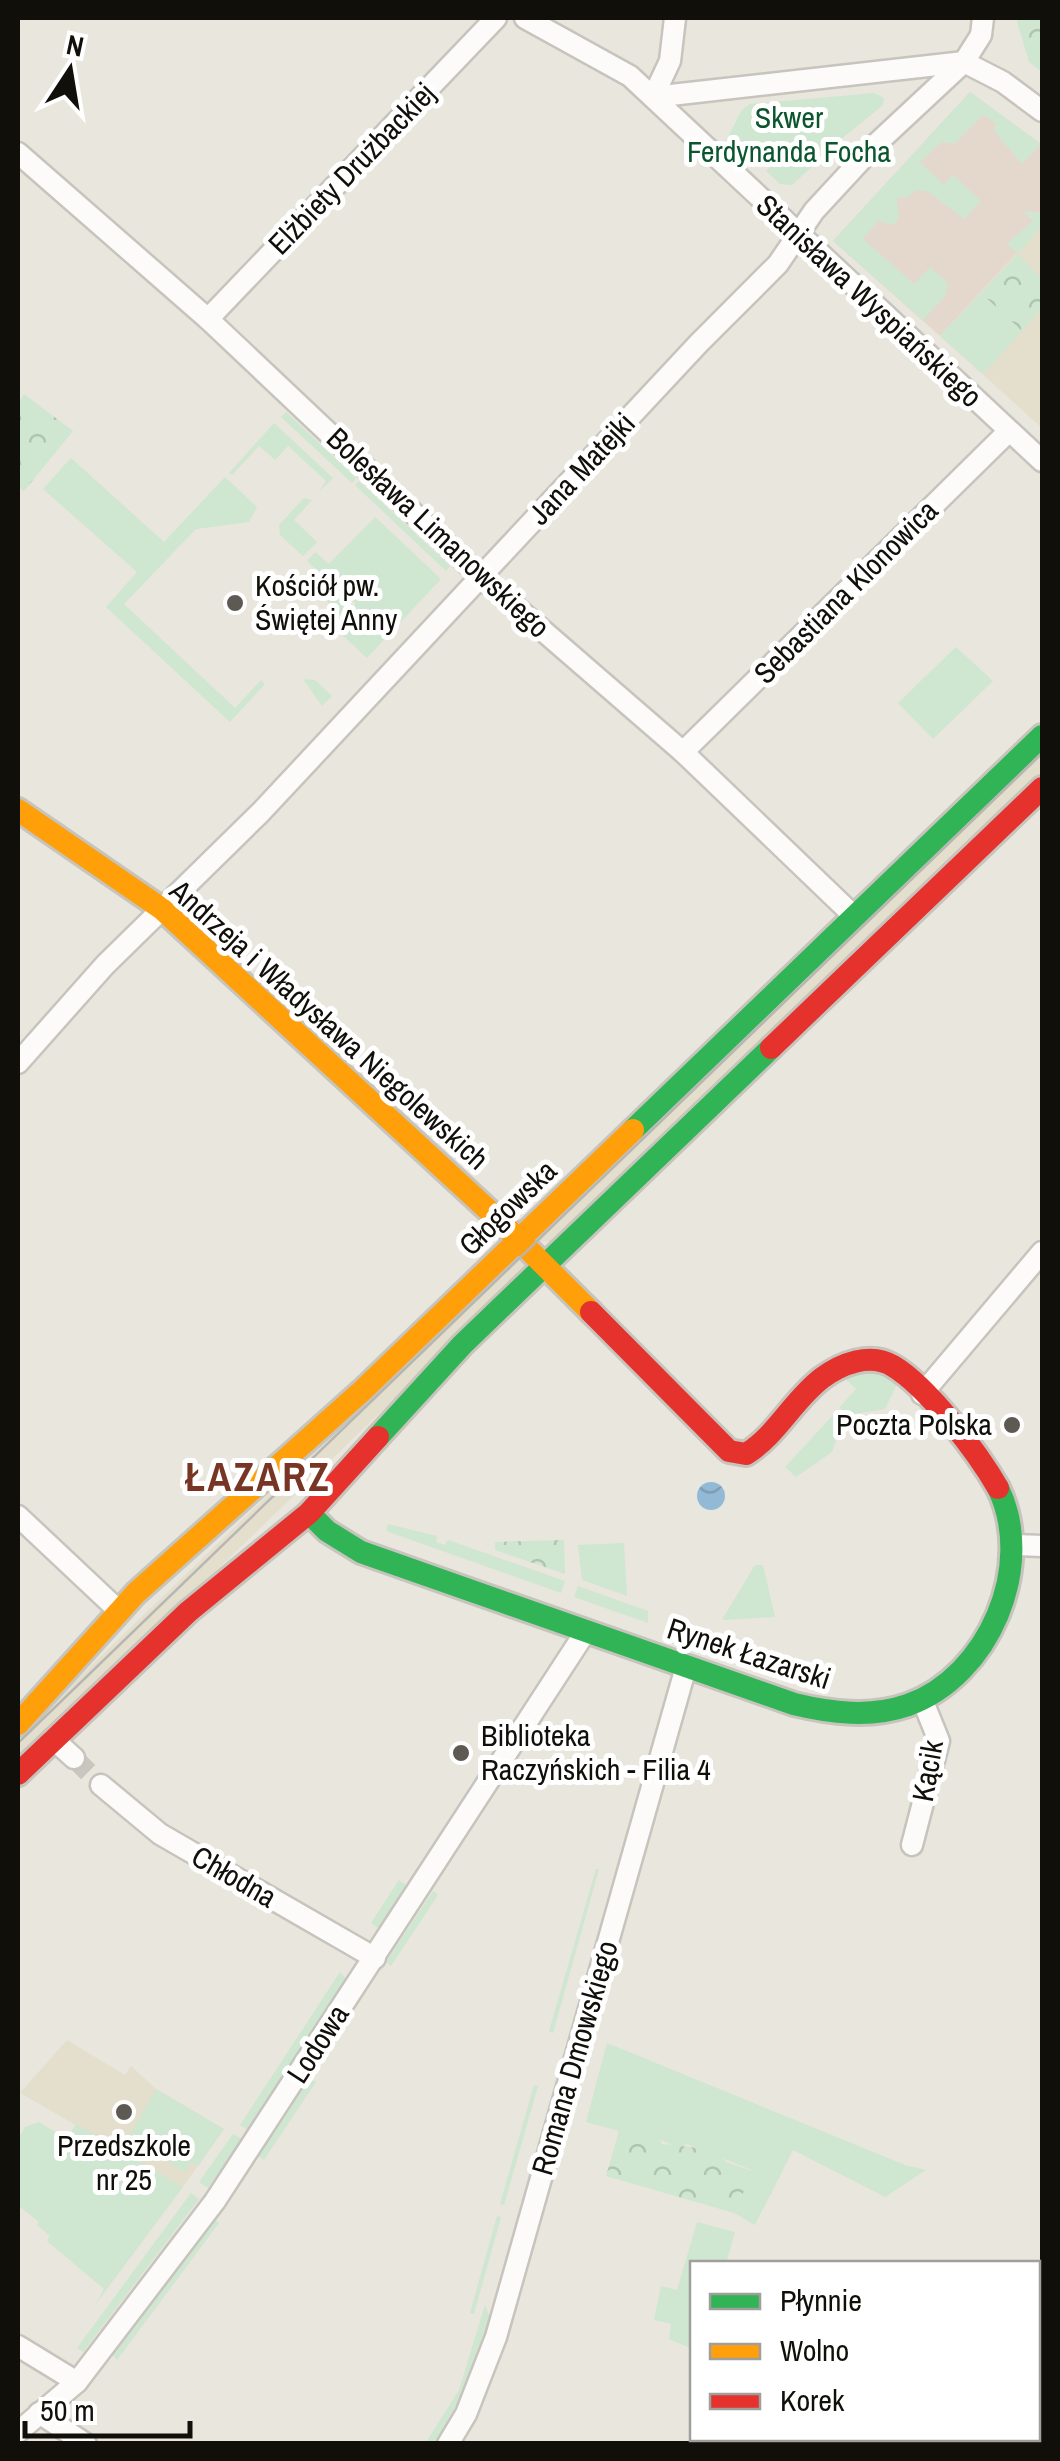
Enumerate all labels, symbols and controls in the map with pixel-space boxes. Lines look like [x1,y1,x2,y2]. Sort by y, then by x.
north arrow [20,20,120,120]
text: N [63,25,87,66]
street label: Elżbiety Drużbackiej [259,74,444,263]
park label: Skwer Ferdynanda Focha [687,97,891,171]
street label: Stanisława Wyspiańskiego [748,185,991,416]
street label: Jana Matejki [519,404,643,533]
street label: Bolesława Limanowskiego [319,418,559,646]
street label: Sebastiana Klonowica [745,490,946,692]
place label: Kościół pw. Świętej Anny [255,565,398,639]
marker: Kościół pw. Świętej Anny [224,592,246,614]
street label: Andrzeja i Władysława Niegolewskich [161,870,497,1178]
street label: Głogowska [450,1150,565,1264]
place label: Poczta Polska [836,1404,992,1444]
marker: Poczta Polska [1001,1414,1023,1436]
district label: ŁAZARZ [185,1450,331,1503]
street label: Rynek Łazarski [663,1608,836,1698]
place label: Biblioteka Raczyńskich - Filia 4 [481,1715,711,1789]
street label: Kącik [902,1736,952,1805]
marker: Biblioteka Raczyńskich - Filia 4 [450,1742,472,1764]
street label: Chłodna [185,1836,284,1917]
street label: Romana Dmowskiego [521,1936,627,2180]
street label: Lodowa [277,1996,358,2090]
marker: Przedszkole nr 25 [113,2101,135,2123]
place label: Przedszkole nr 25 [57,2125,191,2199]
legend [690,2261,1040,2441]
text: Płynnie [780,2280,862,2320]
text: Wolno [780,2330,849,2370]
scale bar [25,2376,190,2438]
text: Korek [780,2380,845,2420]
text: 50 m [40,2390,95,2430]

